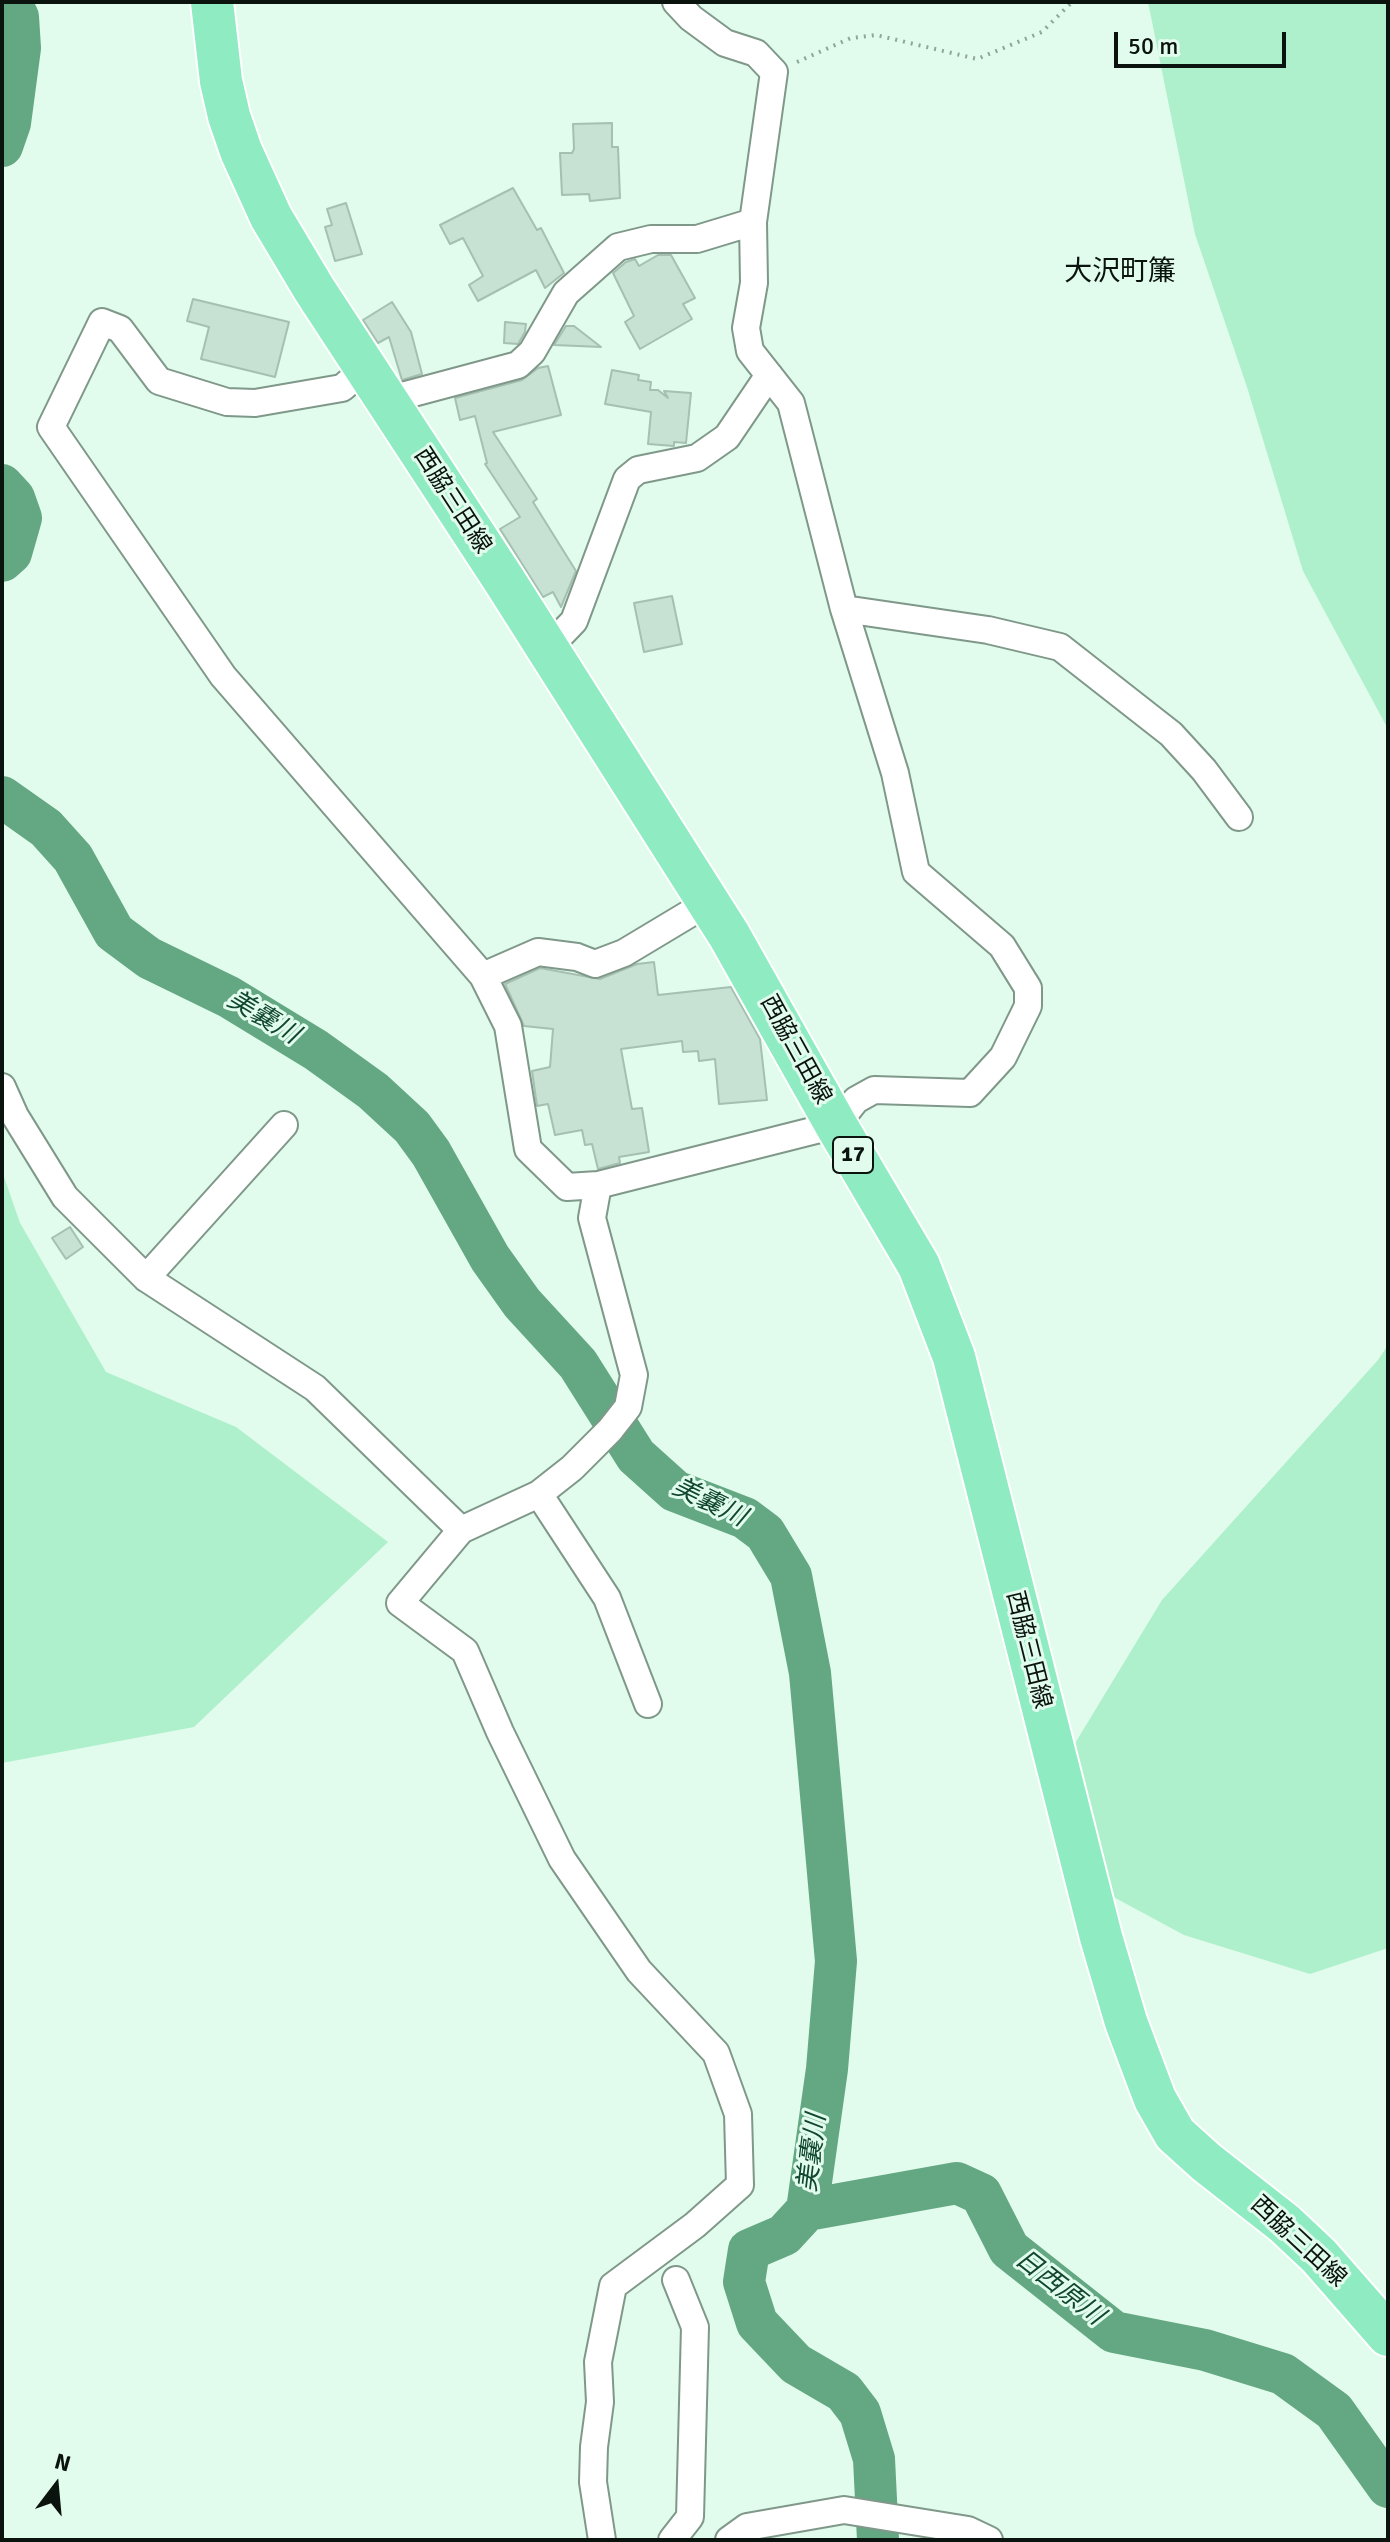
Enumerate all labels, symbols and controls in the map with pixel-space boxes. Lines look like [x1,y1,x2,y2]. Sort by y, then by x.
scale bar [1118,16,1290,66]
text: 50 m [1128,31,1178,61]
district label: 大沢町簾 [1064,256,1176,290]
street label: 西脇三田線 [407,443,497,559]
water label: 美嚢川 [222,985,304,1051]
street label: 西脇三田線 [753,991,837,1109]
road number: 17 [833,1137,873,1173]
water label: 美嚢川 [667,1472,751,1534]
street label: 西脇三田線 [1000,1588,1056,1712]
water label: 美嚢川 [793,2112,833,2194]
street label: 西脇三田線 [1244,2191,1352,2293]
water label: 日西原川 [1008,2244,1110,2332]
north arrow [16,2446,96,2526]
text: N [52,2447,74,2478]

